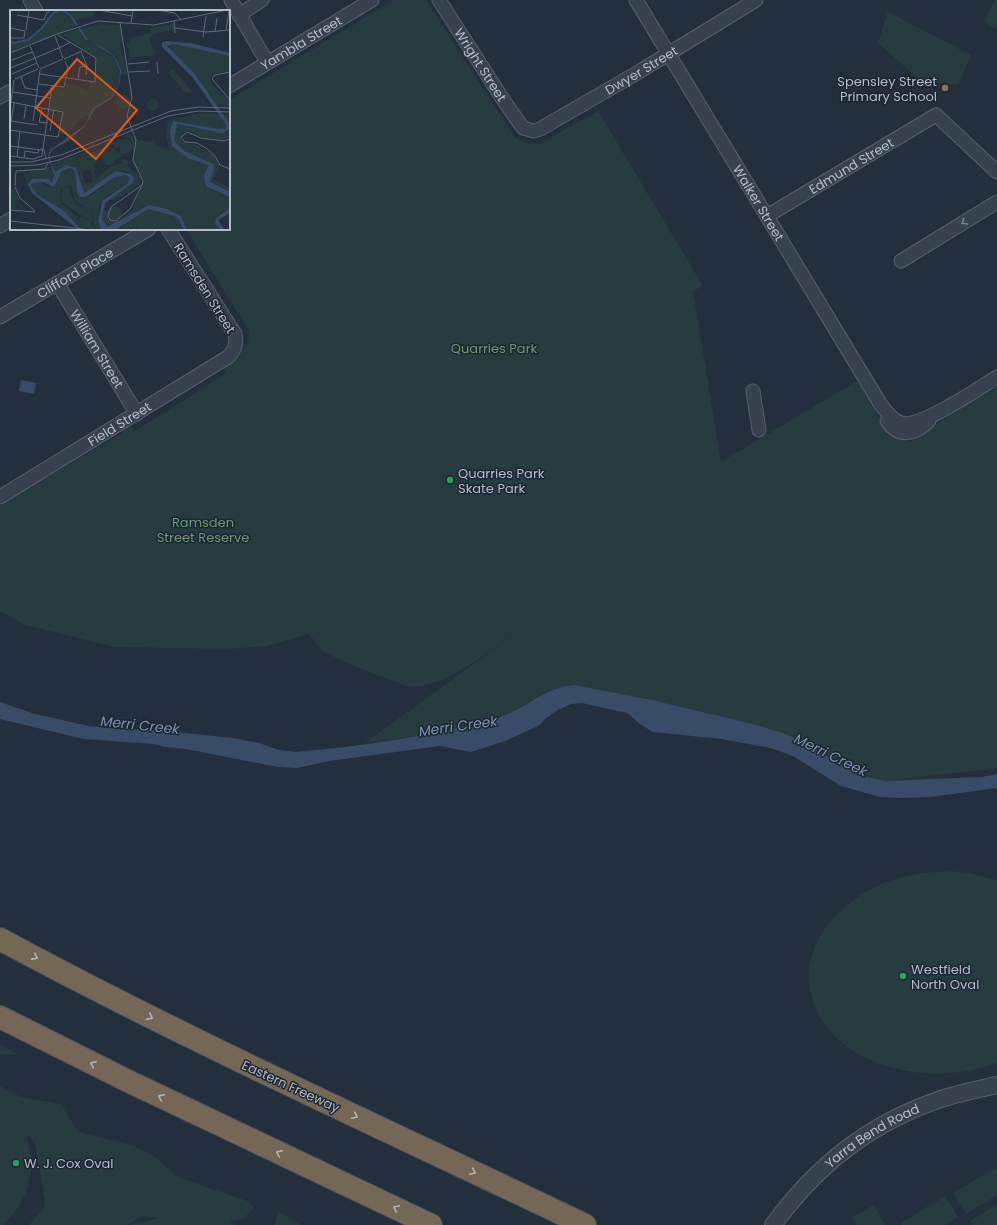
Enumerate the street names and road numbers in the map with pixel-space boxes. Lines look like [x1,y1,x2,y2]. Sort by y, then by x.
street label: Yambla Street [257,11,346,75]
street label: Wright Street [449,24,511,106]
street label: Dwyer Street [602,41,682,100]
street label: Edmund Street [805,133,898,199]
street label: Walker Street [728,161,789,245]
street label: Ramsden Street [169,239,240,337]
street label: Clifford Place [33,243,117,303]
street label: William Street [65,306,128,392]
street label: Field Street [84,397,155,451]
street label: Eastern Freeway [239,1055,343,1118]
street label: Yarra Bend Road [821,1099,922,1173]

